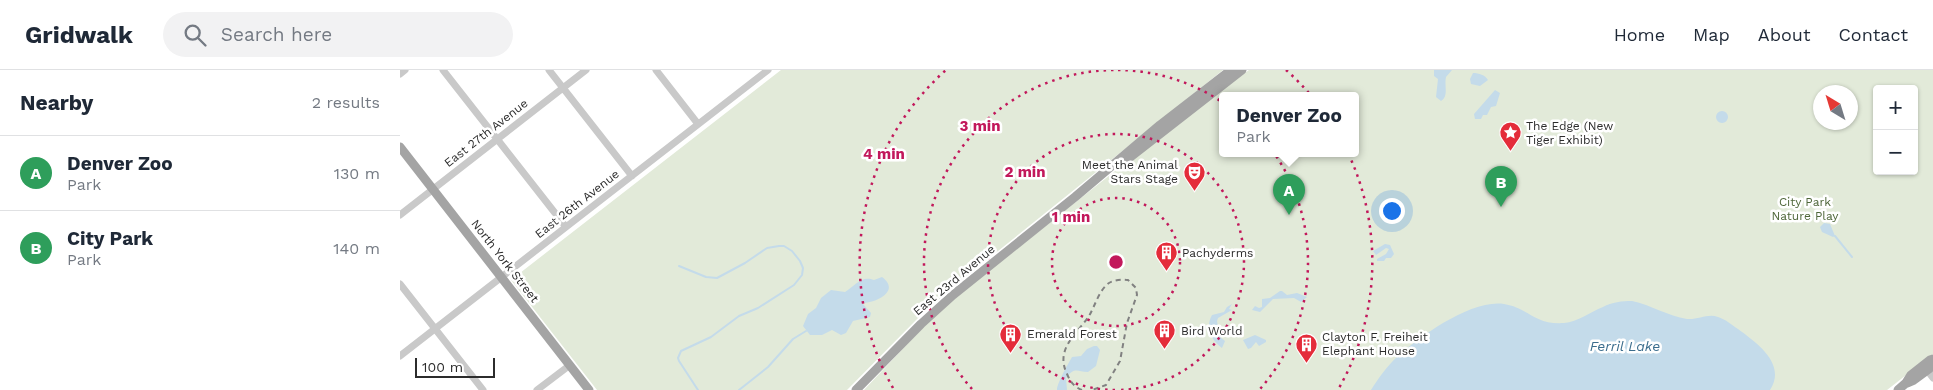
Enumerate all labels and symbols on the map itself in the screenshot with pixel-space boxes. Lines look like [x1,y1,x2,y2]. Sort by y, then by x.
north arrow [1813,85,1858,130]
street label: East 27th Avenue [442,96,531,170]
text: 3 min [960,117,1000,135]
place label: The Edge (New Tiger Exhibit) [1526,119,1613,147]
place icon: The Edge (New Tiger Exhibit) [1498,121,1522,152]
text: 4 min [863,145,905,163]
place label: Meet the Animal Stars Stage [1082,158,1178,186]
theatre icon: Meet the Animal Stars Stage [1182,160,1206,191]
text: 2 min [1004,163,1046,181]
pin: B [1485,166,1517,207]
street label: East 26th Avenue [532,167,622,241]
pin: A [1273,174,1305,215]
park label: City Park Nature Play [1771,195,1839,223]
your location [1379,198,1405,224]
text: 1 min [1052,208,1090,226]
street label: North York Street [468,217,542,305]
building icon: Pachyderms [1154,241,1178,272]
street label: East 23rd Avenue [910,242,998,318]
place label: Pachyderms [1182,246,1253,260]
centre of rings [1107,253,1125,271]
building icon: Bird World [1153,319,1177,350]
building icon: Emerald Forest [999,322,1023,353]
place label: Bird World [1181,324,1242,338]
place label: Emerald Forest [1027,327,1117,341]
place label: Clayton F. Freiheit Elephant House [1322,330,1428,358]
building icon: Clayton F. Freiheit Elephant House [1294,332,1318,363]
water label: Ferril Lake [1590,338,1660,354]
scale bar [415,355,495,378]

